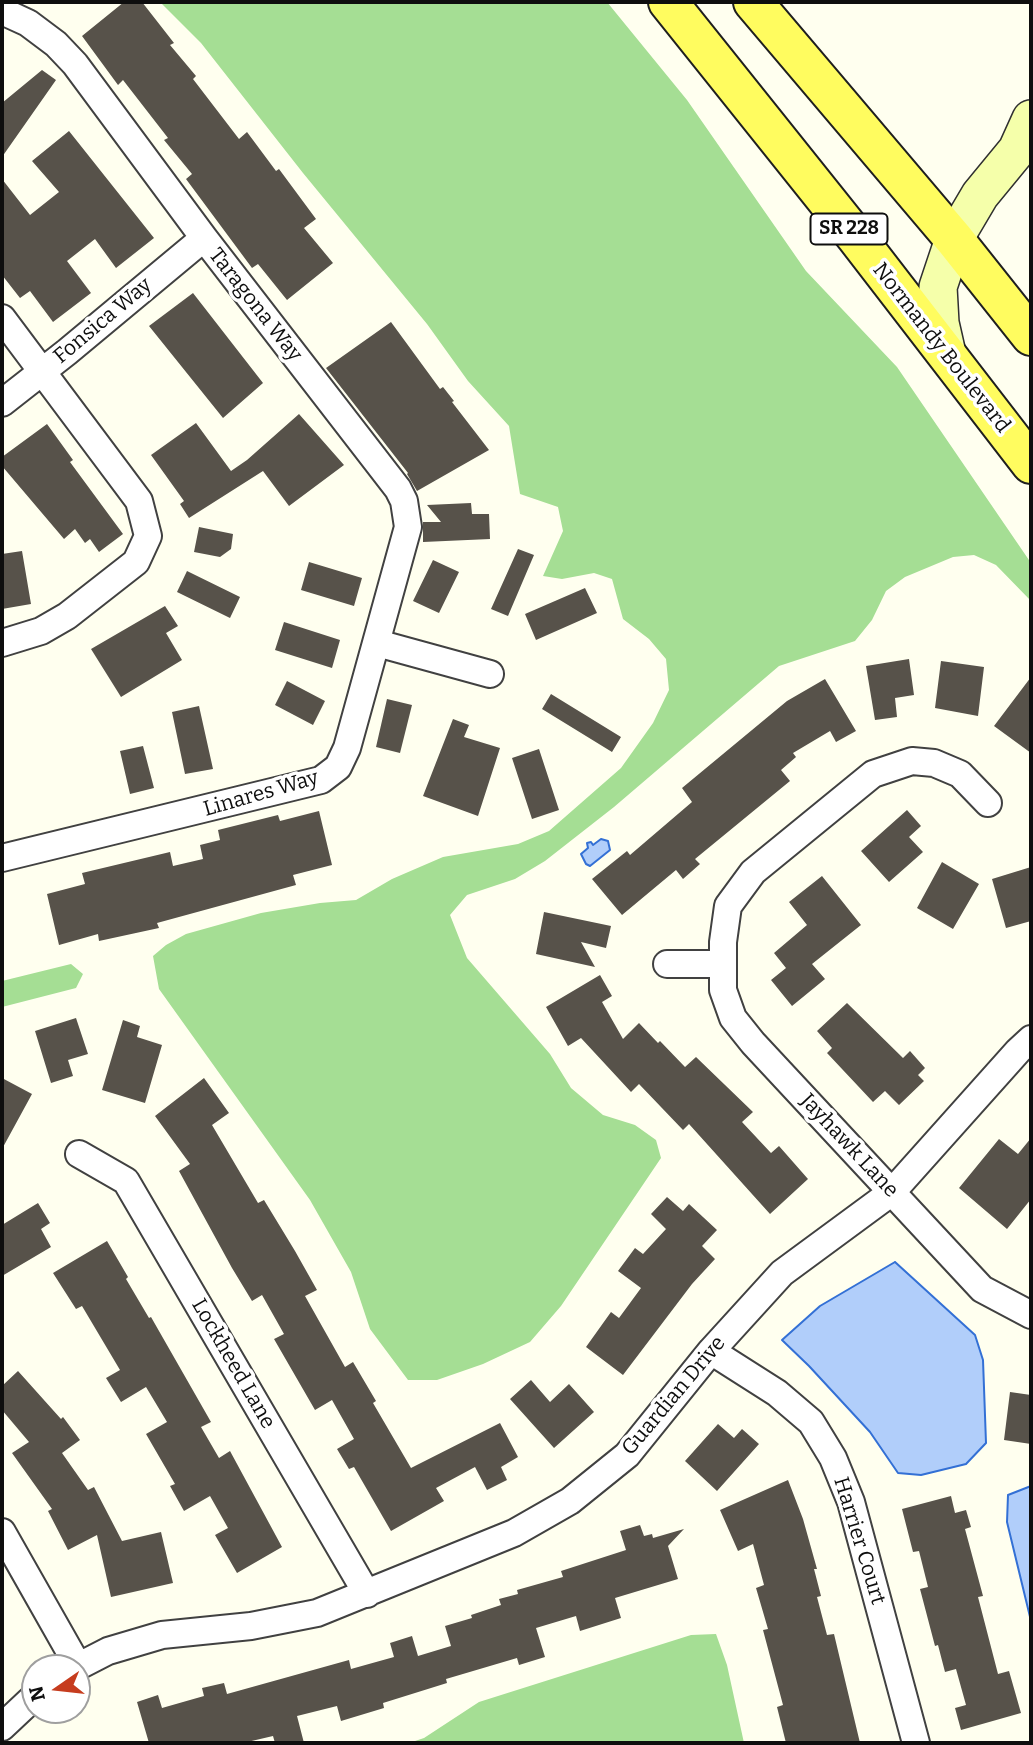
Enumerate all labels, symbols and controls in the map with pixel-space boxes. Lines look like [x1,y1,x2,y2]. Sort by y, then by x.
road number: SR 228 [810,214,888,244]
street label: Taragona Way [203,243,307,367]
street label: Normandy Boulevard [867,258,1015,438]
street label: Fonsica Way [49,273,157,369]
street label: Linares Way [201,766,321,822]
street label: Jayhawk Lane [795,1089,903,1203]
street label: Lockheed Lane [186,1295,280,1433]
street label: Guardian Drive [617,1331,731,1461]
street label: Harrier Court [828,1474,890,1608]
north arrow [21,1654,91,1724]
text: N [24,1684,50,1704]

